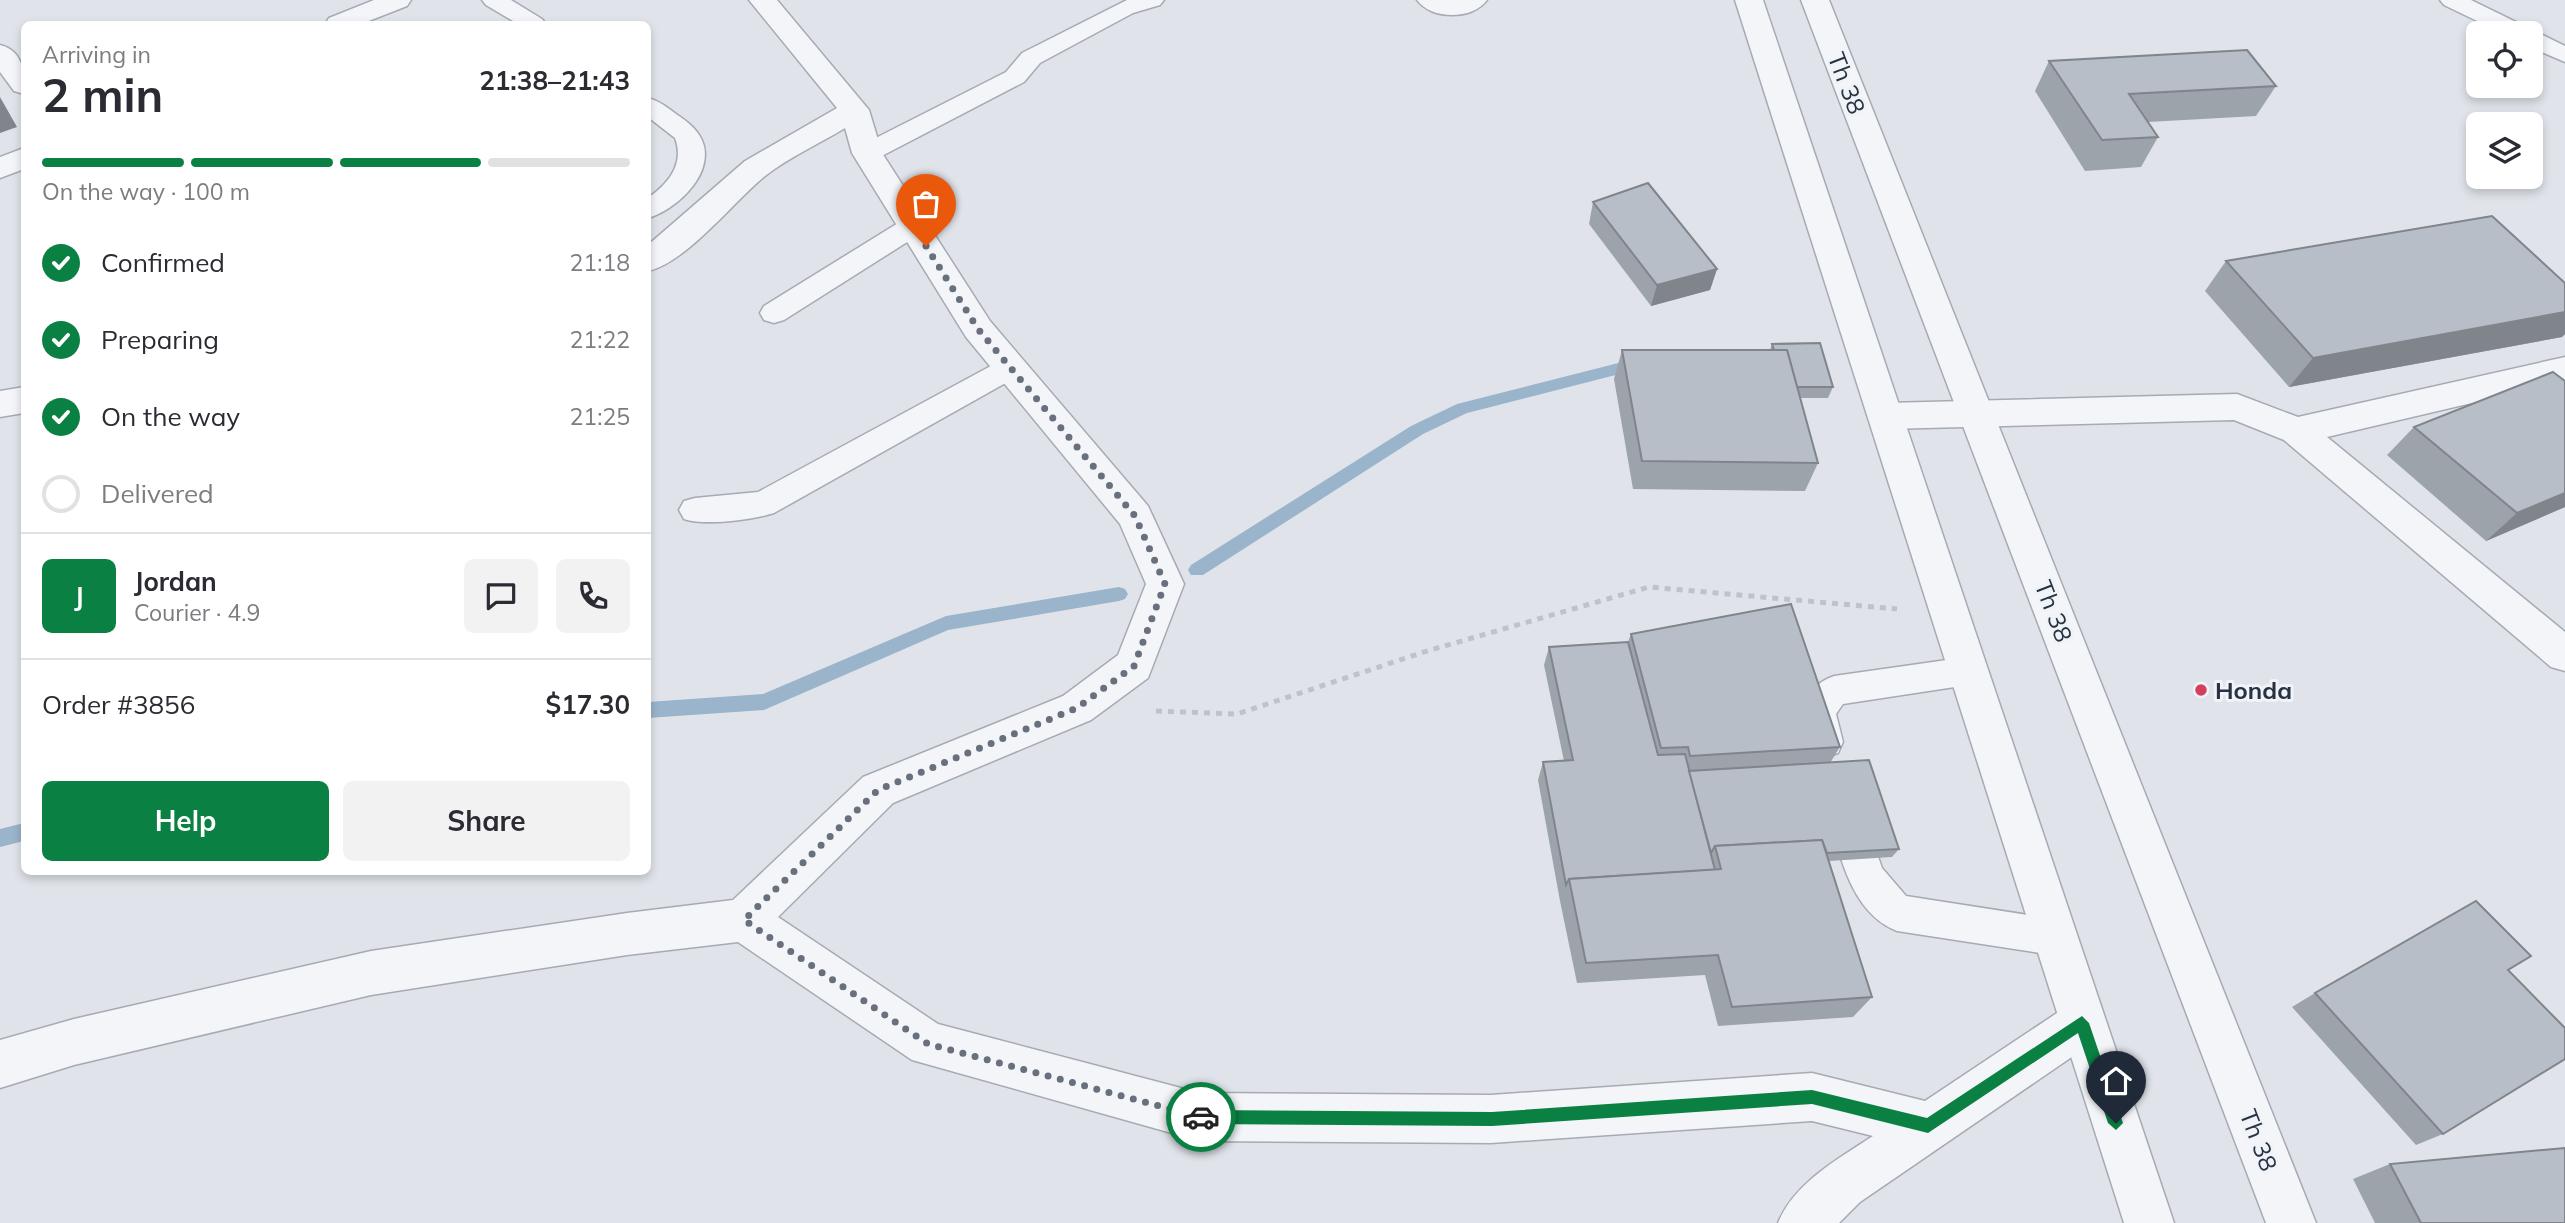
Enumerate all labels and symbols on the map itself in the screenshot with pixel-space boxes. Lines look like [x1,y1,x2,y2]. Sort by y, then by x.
street label: Th 38 [1822,48,1872,118]
pin [896,174,956,246]
street label: Th 38 [2029,576,2079,646]
place label: Honda [2215,675,2292,705]
marker: Honda [2193,682,2209,698]
pin [2086,1051,2146,1123]
courier [1166,1082,1236,1152]
street label: Th 38 [2234,1105,2284,1175]

